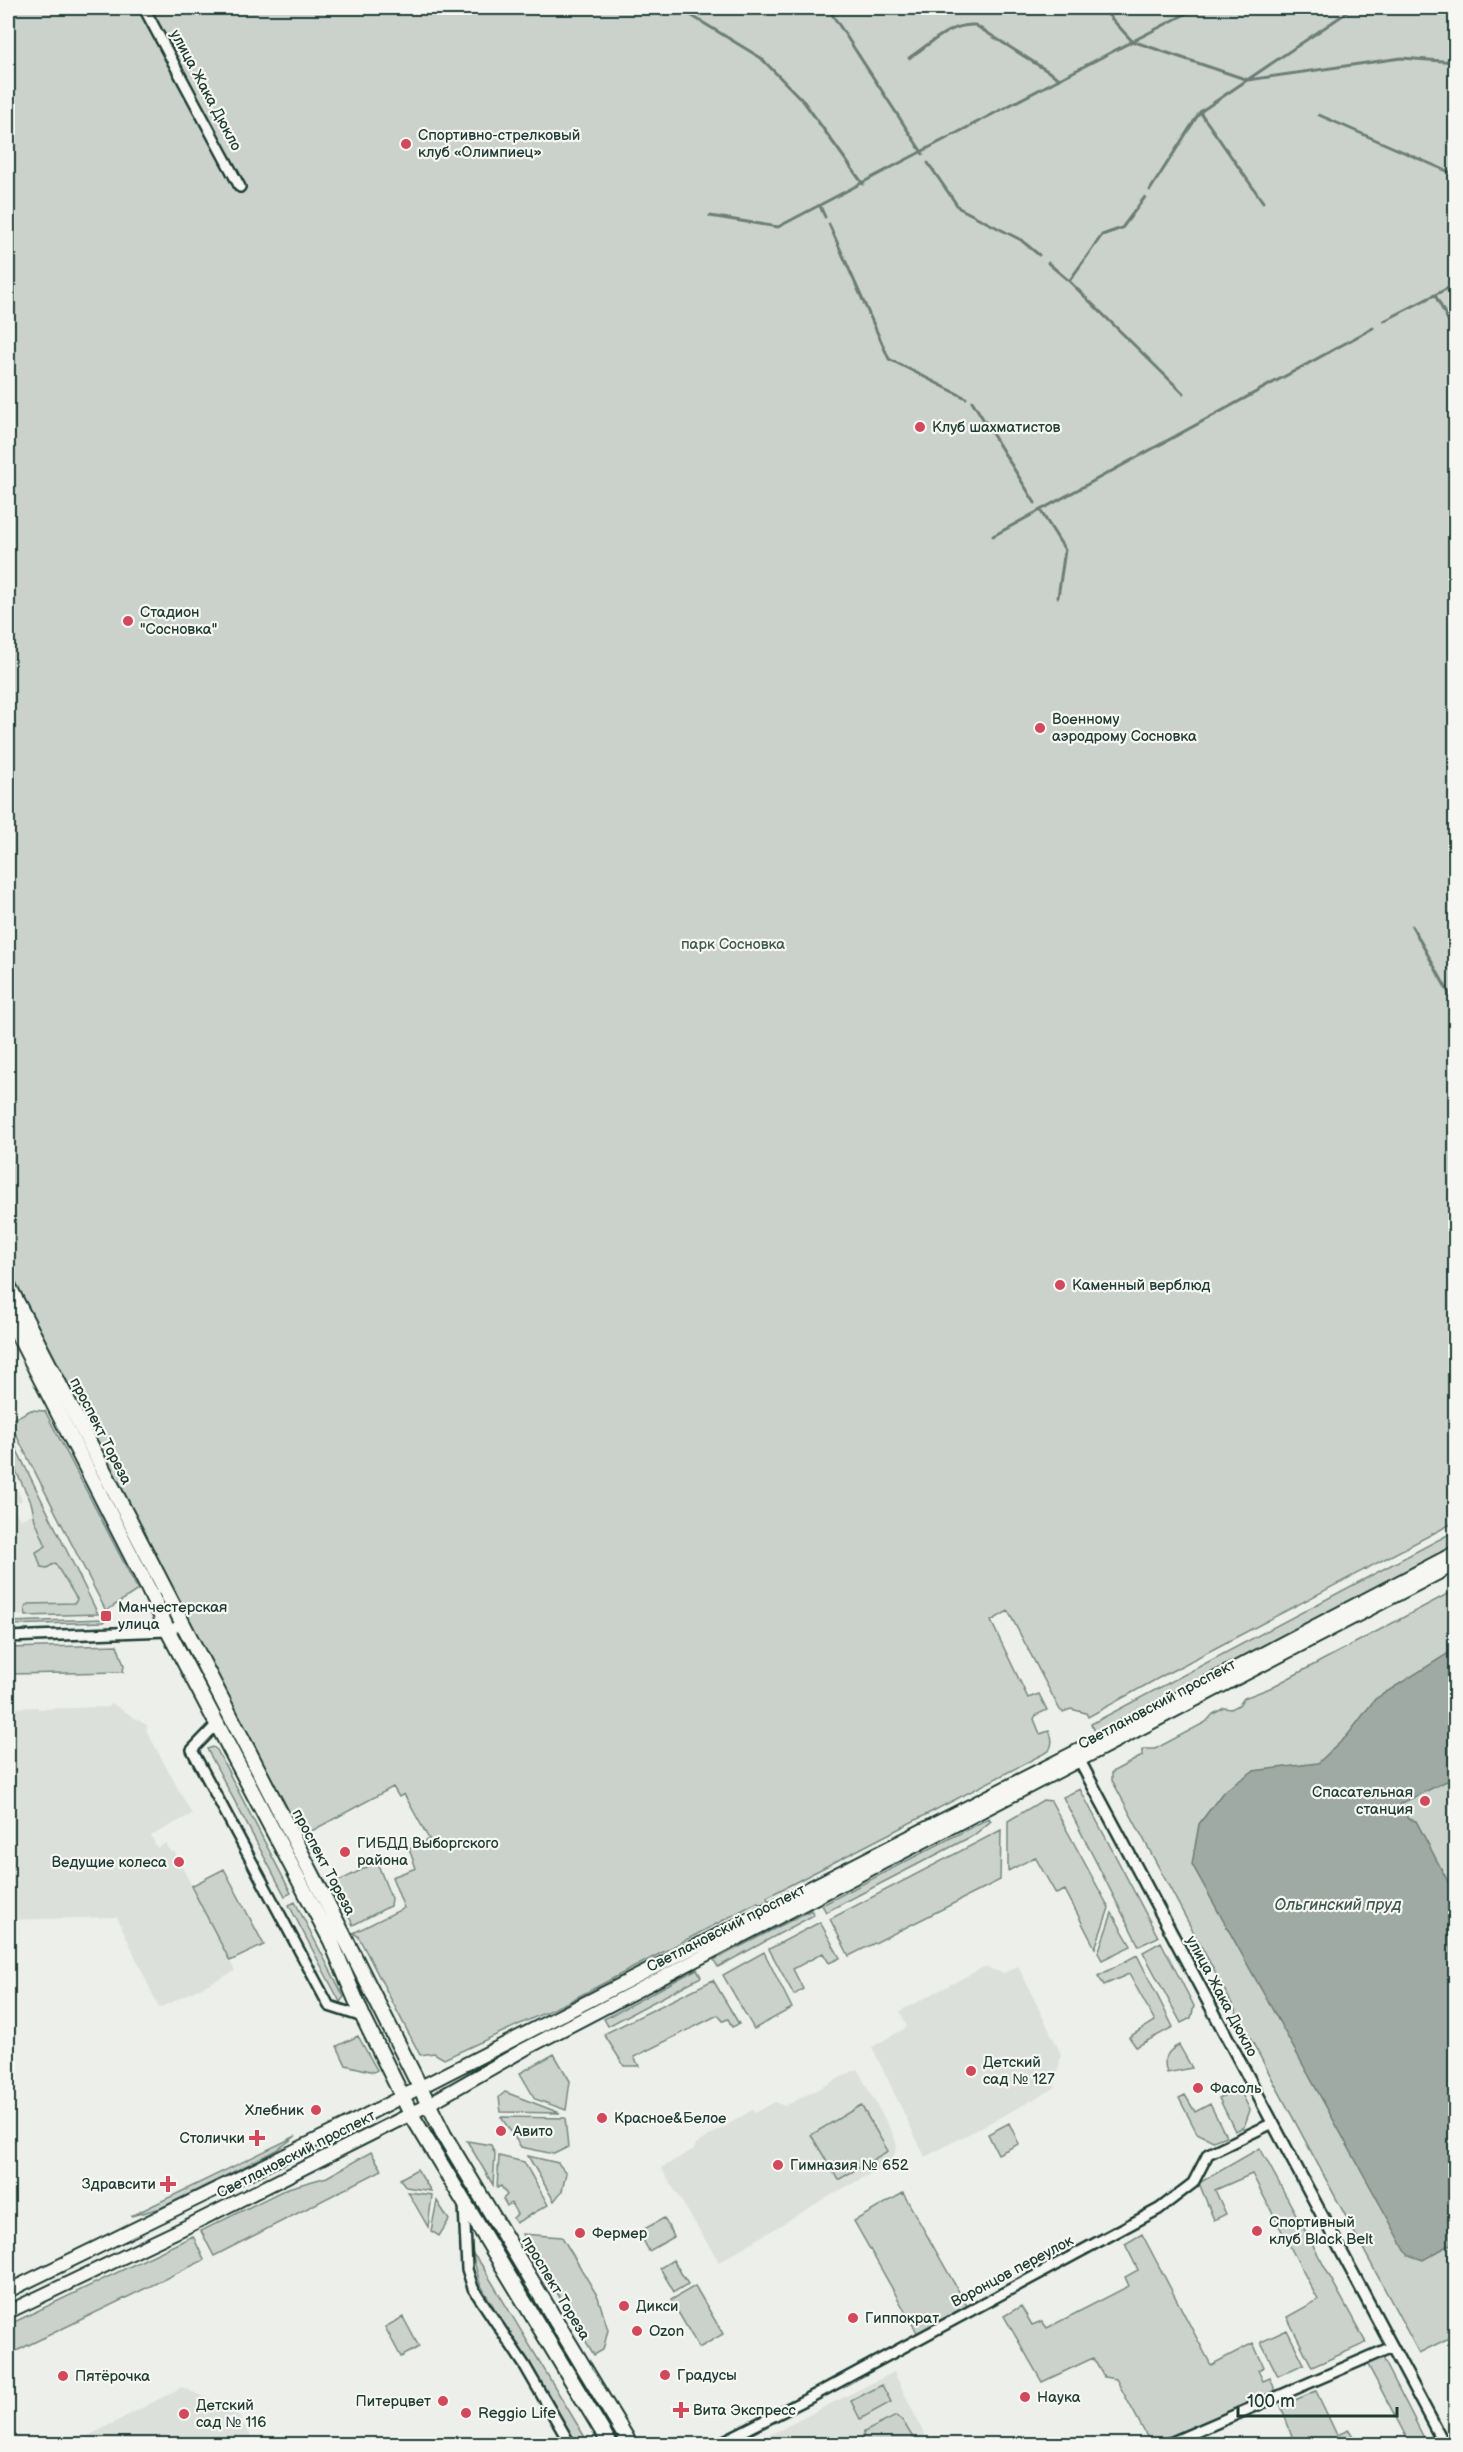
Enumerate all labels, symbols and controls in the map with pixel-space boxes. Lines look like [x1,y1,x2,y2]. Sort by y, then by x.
street label: улица Жака Дюкло [166,26,246,154]
place label: Спортивно-стрелковый клуб «Олимпиец» [418,126,580,162]
marker: Спортивно-стрелковый клуб «Олимпиец» [399,137,413,151]
place label: Клуб шахматистов [932,418,1061,437]
marker: Клуб шахматистов [913,420,927,434]
place label: Стадион "Сосновка" [140,603,217,639]
marker: Стадион "Сосновка" [121,614,135,628]
place label: Военному аэродрому Сосновка [1052,710,1197,746]
marker: Военному аэродрому Сосновка [1033,721,1047,735]
park label: парк Сосновка [681,935,785,954]
place label: Каменный верблюд [1072,1276,1210,1295]
marker: Каменный верблюд [1053,1278,1067,1292]
street label: проспект Тореза [65,1374,136,1488]
place label: Манчестерская улица [118,1598,227,1634]
marker: Манчестерская улица [99,1609,113,1623]
street label: Светлановский проспект [1075,1655,1239,1754]
place label: Спасательная станция [1312,1783,1413,1819]
marker: Спасательная станция [1418,1794,1432,1808]
street label: проспект Тореза [288,1806,360,1919]
place label: ГИБДД Выборгского района [357,1834,499,1870]
marker: ГИБДД Выборгского района [338,1845,352,1859]
place label: Ведущие колеса [51,1853,167,1872]
marker: Ведущие колеса [172,1855,186,1869]
street label: Светлановский проспект [644,1880,809,1977]
water label: Ольгинский пруд [1275,1896,1402,1915]
street label: улица Жака Дюкло [1182,1932,1262,2060]
place label: Детский сад № 127 [983,2053,1055,2089]
marker: Детский сад № 127 [964,2064,978,2078]
place label: Фасоль [1210,2079,1262,2098]
marker: Фасоль [1191,2081,1205,2095]
place label: Хлебник [245,2101,304,2120]
marker: Хлебник [309,2103,323,2117]
street label: Светлановский проспект [214,2106,379,2203]
place label: Красное&Белое [614,2109,726,2128]
marker: Красное&Белое [595,2111,609,2125]
place label: Авито [512,2122,553,2141]
marker: Авито [494,2124,508,2138]
place label: Столички [179,2129,245,2148]
marker: Столички [250,2131,264,2145]
place label: Гимназия № 652 [790,2156,909,2175]
marker: Гимназия № 652 [771,2158,785,2172]
place label: Здравсити [82,2175,156,2194]
marker: Здравсити [161,2177,175,2191]
place label: Спортивный клуб Black Belt [1269,2213,1374,2249]
place label: Фермер [592,2224,648,2243]
marker: Спортивный клуб Black Belt [1250,2224,1264,2238]
marker: Фермер [573,2226,587,2240]
street label: Воронцов переулок [948,2231,1077,2312]
street label: проспект Тореза [517,2233,594,2344]
place label: Дикси [636,2297,678,2316]
marker: Дикси [617,2299,631,2313]
place label: Гиппократ [865,2309,939,2328]
marker: Гиппократ [846,2311,860,2325]
place label: Ozon [649,2322,684,2341]
marker: Ozon [630,2324,644,2338]
place label: Градусы [677,2366,737,2385]
place label: Пятёрочка [75,2367,150,2386]
marker: Градусы [658,2368,672,2382]
marker: Пятёрочка [56,2369,70,2383]
scale bar [1238,2380,1397,2418]
place label: Наука [1037,2388,1081,2407]
marker: Наука [1018,2390,1032,2404]
text: 100 m [1247,2391,1295,2412]
place label: Питерцвет [356,2392,431,2411]
marker: Питерцвет [436,2394,450,2408]
place label: Детский сад № 116 [196,2396,266,2432]
place label: Вита Экспресс [693,2401,797,2420]
marker: Вита Экспресс [674,2403,688,2417]
place label: Reggio Life [478,2404,556,2423]
marker: Reggio Life [459,2406,473,2420]
marker: Детский сад № 116 [177,2407,191,2421]

